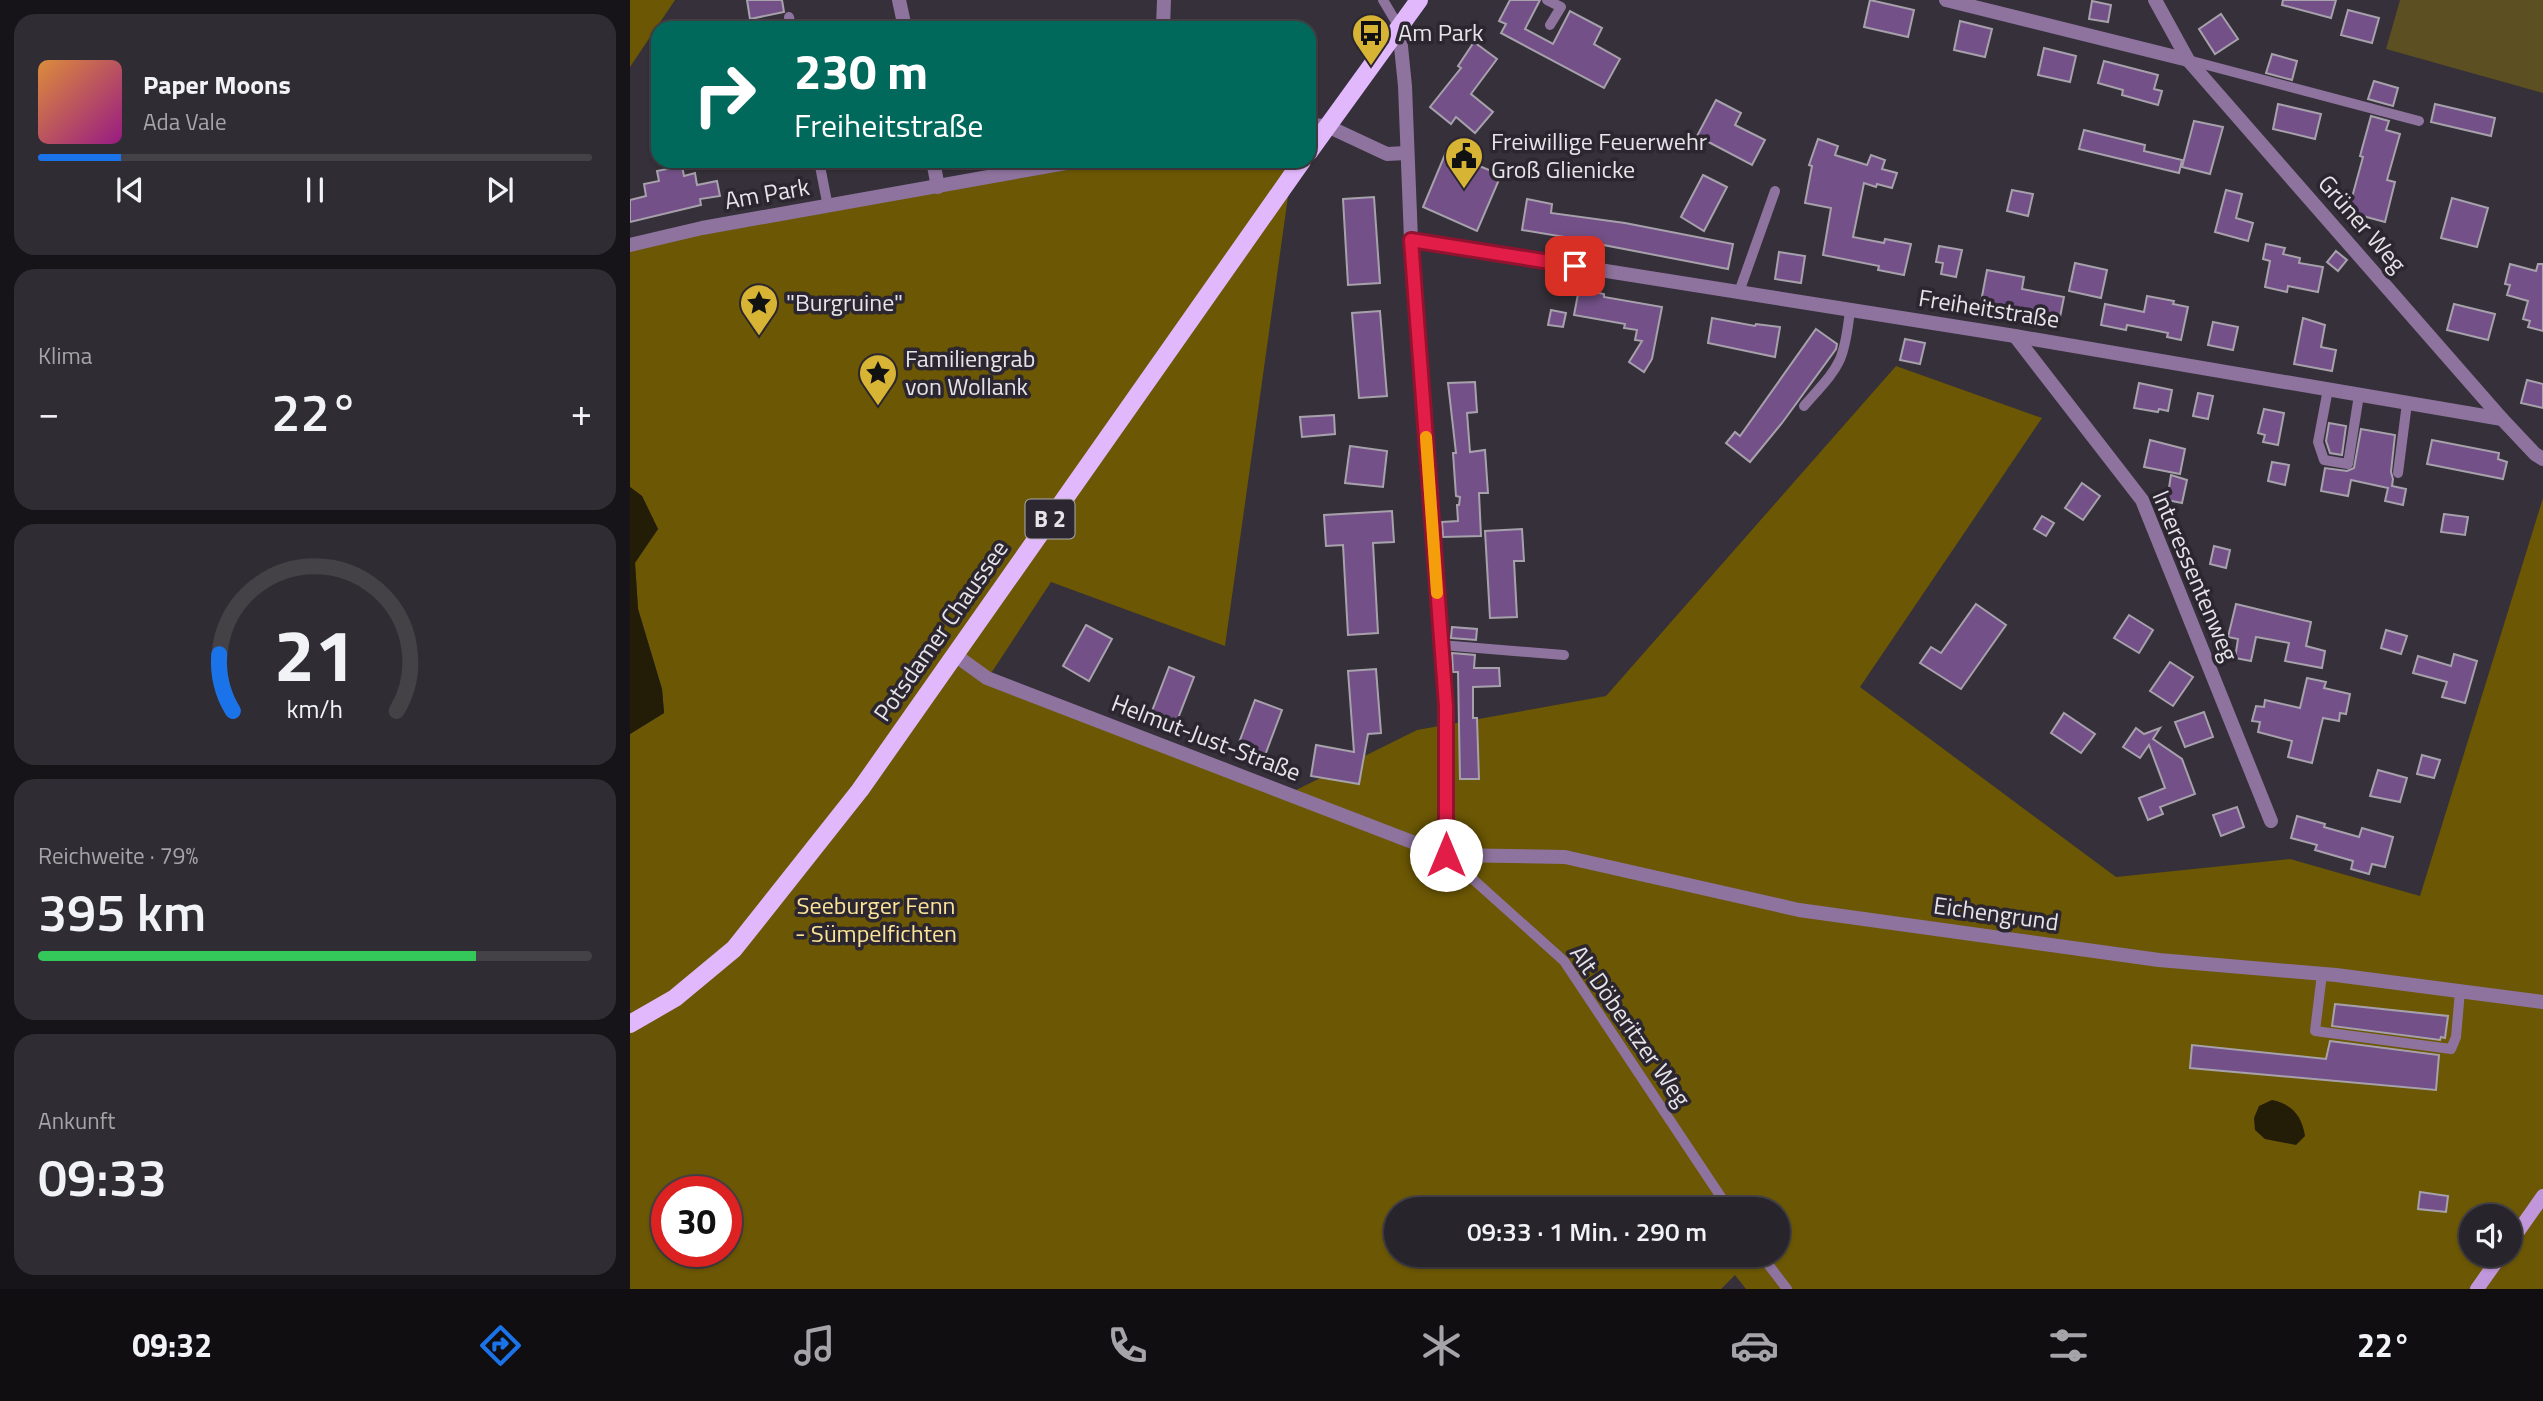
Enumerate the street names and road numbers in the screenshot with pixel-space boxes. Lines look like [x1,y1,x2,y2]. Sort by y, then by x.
street label: Grüner Weg [2310,166,2416,280]
street label: Am Park [722,168,813,218]
street label: Freiheitstraße [1916,279,2062,337]
street label: Interessentenweg [2144,485,2248,667]
road number: B 2 [1026,499,1074,538]
street label: Potsdamer Chaussee [864,532,1016,728]
street label: Helmut-Just-Straße [1106,684,1306,790]
street label: Eichengrund [1931,886,2061,940]
street label: Alt Döberitzer Weg [1562,937,1700,1114]

